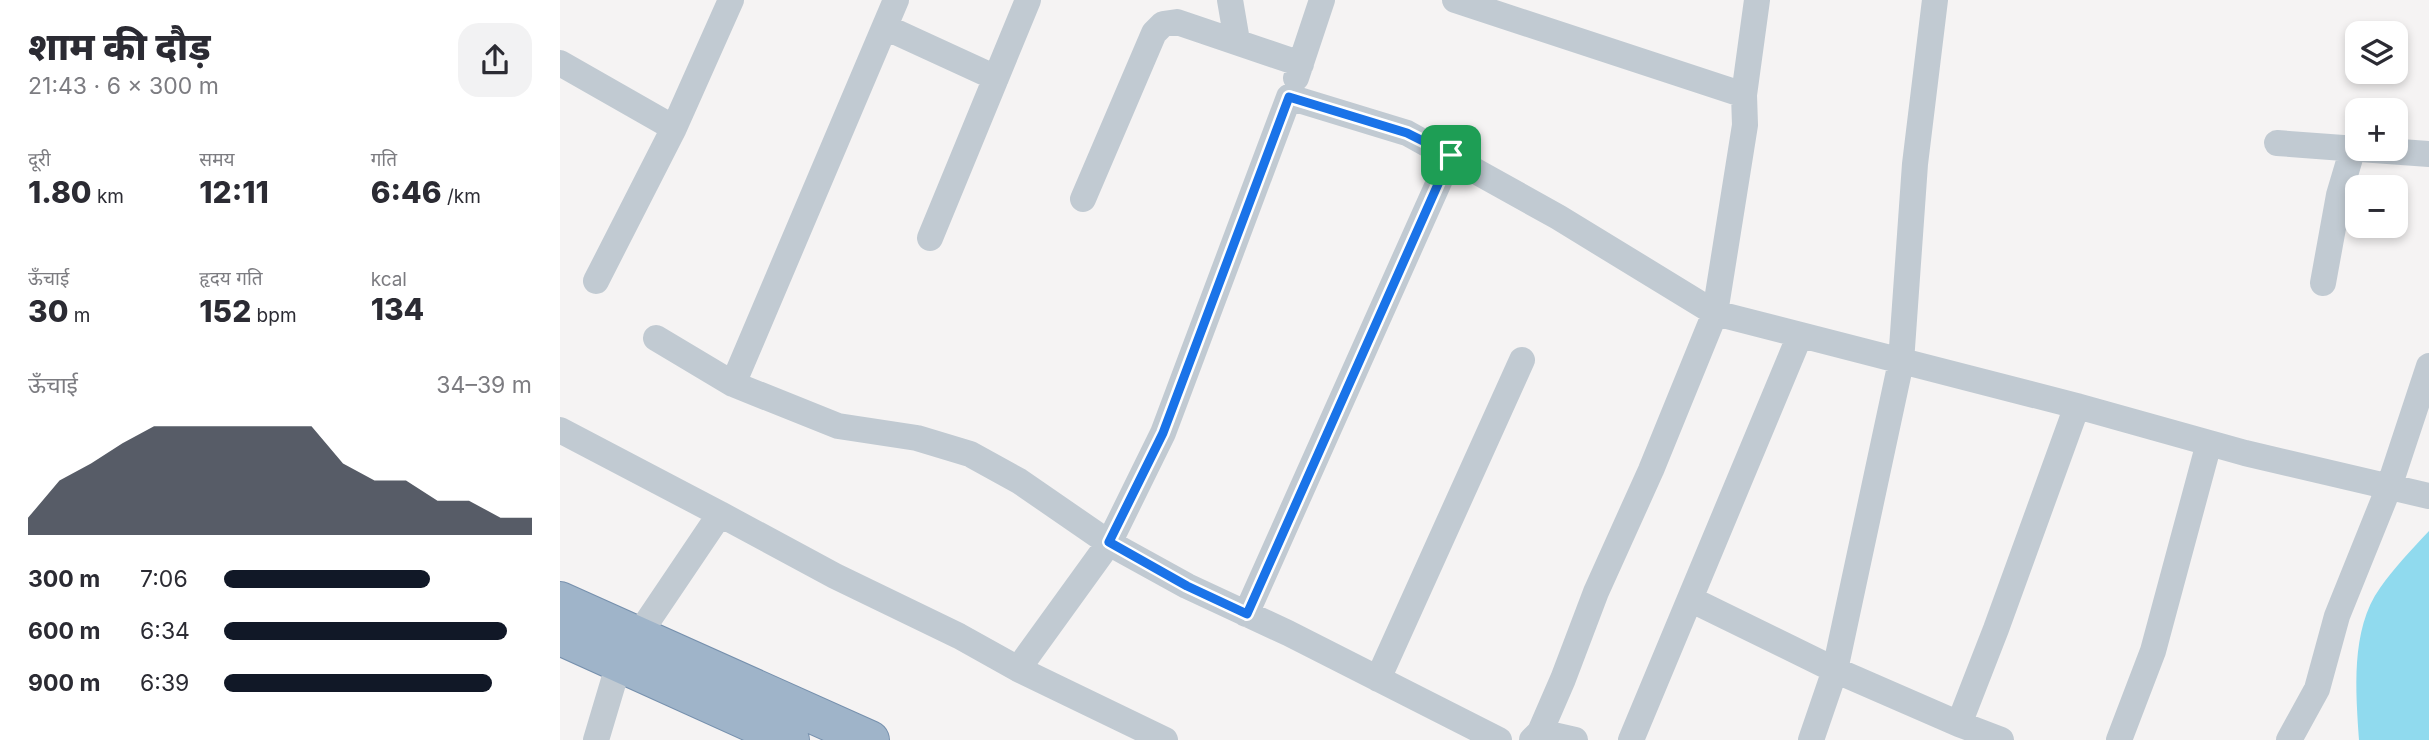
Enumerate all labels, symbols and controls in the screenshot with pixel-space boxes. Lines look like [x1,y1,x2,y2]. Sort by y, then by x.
map controls [2345,21,2408,238]
button: layers [2345,21,2408,84]
text: शाम की दौड़ [28,23,210,69]
button: share [458,23,532,97]
text: 21:43 · 6 × 300 m [28,72,219,100]
button: + [2345,98,2408,161]
pin [1421,125,1481,185]
icon: arrive [1432,136,1470,174]
text: दूरी [28,148,51,171]
text: समय [199,148,235,171]
text: गति [371,148,397,171]
text: 1.80 [28,174,92,210]
text: 12:11 [199,174,269,210]
text: 6:46 [371,174,442,210]
button: − [2345,175,2408,238]
text: km [92,185,124,208]
text: /km [442,185,481,208]
text: ऊँचाई [28,267,69,290]
text: हृदय गति [199,267,263,290]
text: kcal [371,268,407,291]
text: 134 [371,291,424,327]
text: 30 [28,293,68,329]
text: 152 [199,293,251,329]
text: m [68,304,90,327]
text: bpm [251,304,297,327]
text: ऊँचाई [28,371,78,399]
text: 34–39 m [436,371,532,399]
text: 300 m [28,565,100,593]
text: 7:06 [140,565,188,593]
text: 600 m [28,617,100,645]
text: 6:34 [140,617,190,645]
text: 900 m [28,669,100,697]
text: 6:39 [140,669,189,697]

